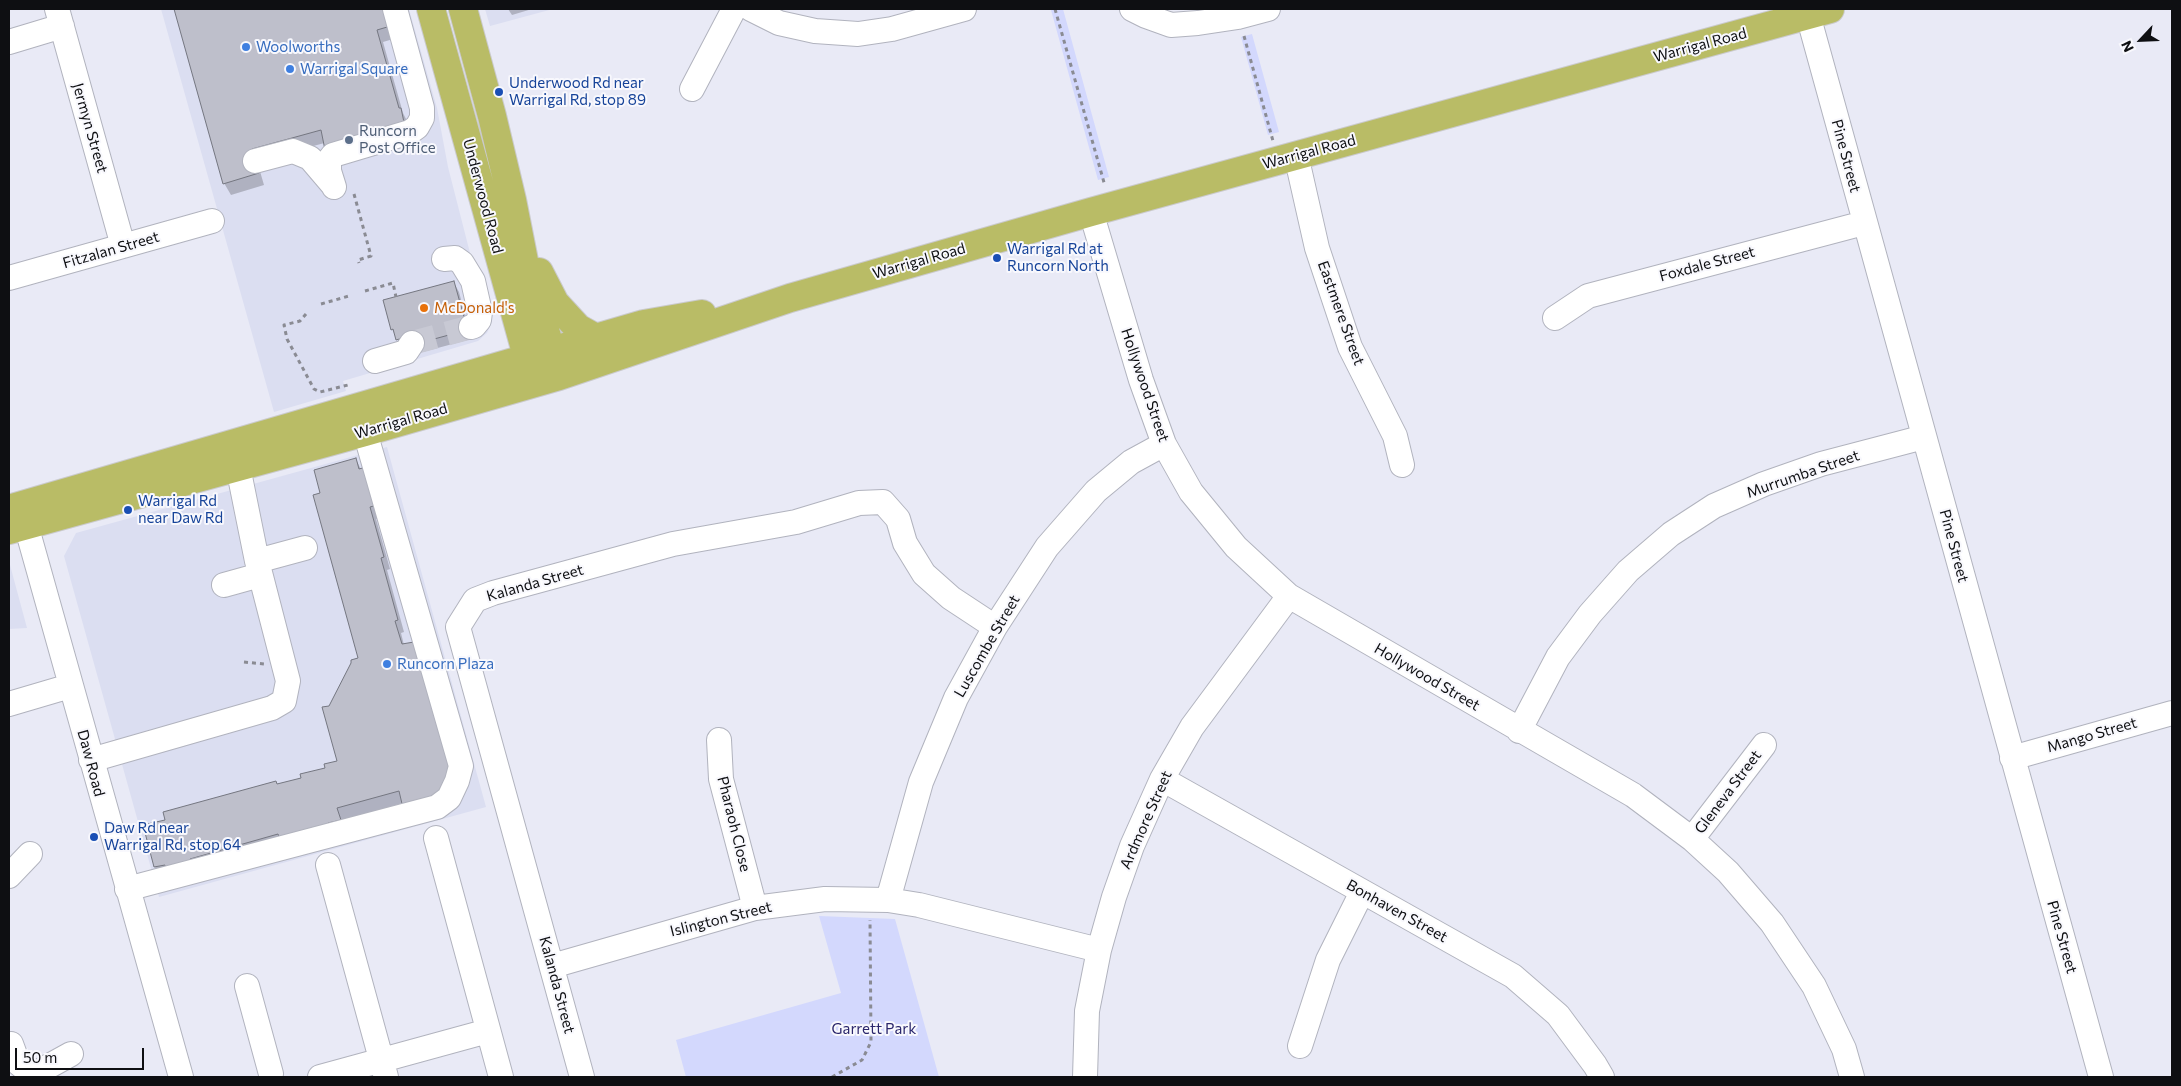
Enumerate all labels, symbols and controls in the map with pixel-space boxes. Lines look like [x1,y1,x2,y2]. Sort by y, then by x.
north arrow [2116,15,2166,65]
street label: Warrigal Road [1651,24,1749,66]
place label: Woolworths [256,38,340,56]
text: N [2117,38,2137,55]
marker: Woolworths [240,41,252,53]
place label: Warrigal Square [300,60,408,78]
marker: Warrigal Square [284,63,296,75]
place label: Underwood Rd near Warrigal Rd, stop 89 [509,74,646,109]
street label: Jermyn Street [69,81,111,175]
marker: Underwood Rd near Warrigal Rd, stop 89 [493,86,505,98]
street label: Pine Street [1828,117,1864,195]
place label: Runcorn Post Office [359,122,436,157]
street label: Warrigal Road [1260,131,1358,173]
marker: Runcorn Post Office [343,134,355,146]
street label: Underwood Road [459,137,507,255]
street label: Fitzalan Street [61,228,161,272]
street label: Warrigal Road [870,239,968,283]
place label: Warrigal Rd at Runcorn North [1007,240,1109,275]
street label: Foxdale Street [1657,243,1757,285]
marker: Warrigal Rd at Runcorn North [991,252,1003,264]
street label: Eastmere Street [1314,258,1368,368]
place label: McDonald's [434,299,515,317]
marker: McDonald's [418,302,430,314]
street label: Hollywood Street [1117,326,1173,444]
street label: Warrigal Road [352,399,450,443]
street label: Murrumba Street [1744,446,1862,502]
place label: Warrigal Rd near Daw Rd [138,492,223,527]
marker: Warrigal Rd near Daw Rd [122,504,134,516]
street label: Pine Street [1936,507,1972,585]
street label: Kalanda Street [484,561,586,605]
street label: Luscombe Street [950,592,1024,700]
street label: Hollywood Street [1371,639,1483,715]
place label: Runcorn Plaza [397,655,494,673]
marker: Runcorn Plaza [381,658,393,670]
street label: Mango Street [2045,714,2139,756]
street label: Daw Road [73,728,109,798]
street label: Gleneva Street [1691,747,1765,837]
street label: Ardmore Street [1116,768,1176,872]
street label: Pharaoh Close [713,774,755,874]
place label: Daw Rd near Warrigal Rd, stop 64 [104,819,241,854]
marker: Daw Rd near Warrigal Rd, stop 64 [88,831,100,843]
street label: Bonhaven Street [1343,876,1451,946]
street label: Islington Street [668,898,774,940]
street label: Pine Street [2043,898,2081,976]
street label: Kalanda Street [535,934,579,1036]
park label: Garrett Park [832,1020,916,1038]
scale bar [18,1038,146,1070]
text: 50 m [23,1048,57,1066]

